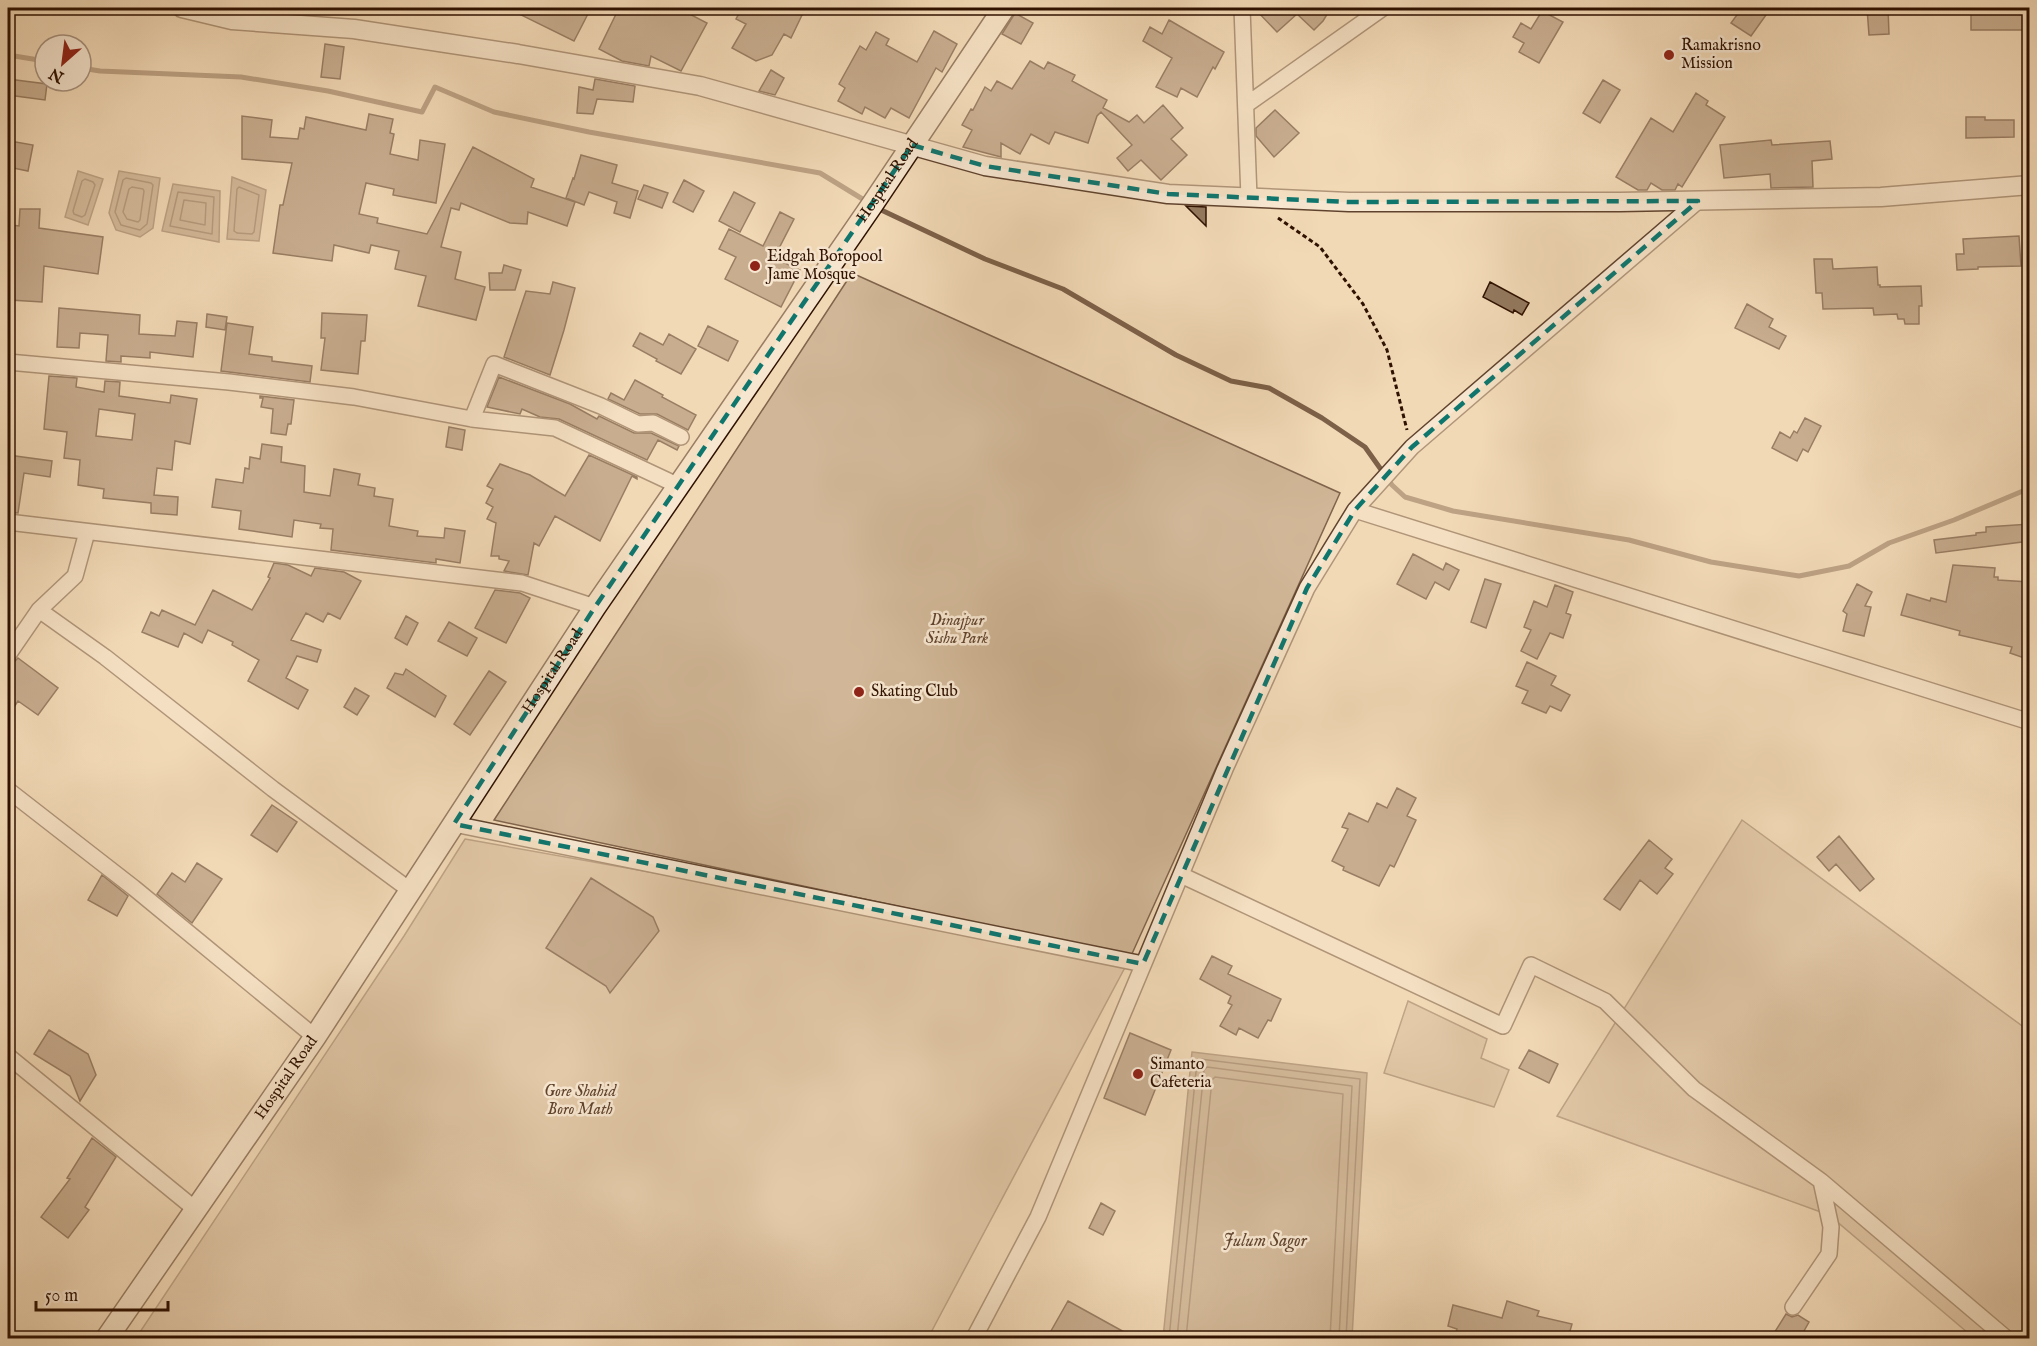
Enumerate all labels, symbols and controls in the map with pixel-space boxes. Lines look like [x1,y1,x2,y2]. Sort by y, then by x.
north arrow [33,33,93,93]
place label: Ramakrisno Mission [1681,36,1761,74]
marker: Ramakrisno Mission [1662,48,1676,62]
text: N [46,62,69,87]
street label: Hospital Road [853,135,924,227]
place label: Eidgah Boropool Jame Mosque [765,247,883,285]
marker: Eidgah Boropool Jame Mosque [748,259,762,273]
park label: Dinajpur Sishu Park [926,611,989,649]
street label: Hospital Road [518,625,588,718]
place label: Skating Club [871,682,958,702]
marker: Skating Club [852,685,866,699]
street label: Hospital Road [251,1032,323,1124]
place label: Simanto Cafeteria [1150,1055,1211,1093]
marker: Simanto Cafeteria [1131,1067,1145,1081]
park label: Gore Shahid Boro Math [544,1082,617,1120]
water label: Julum Sagor [1223,1230,1308,1253]
scale bar [36,1274,168,1312]
text: 50 m [45,1285,78,1308]

